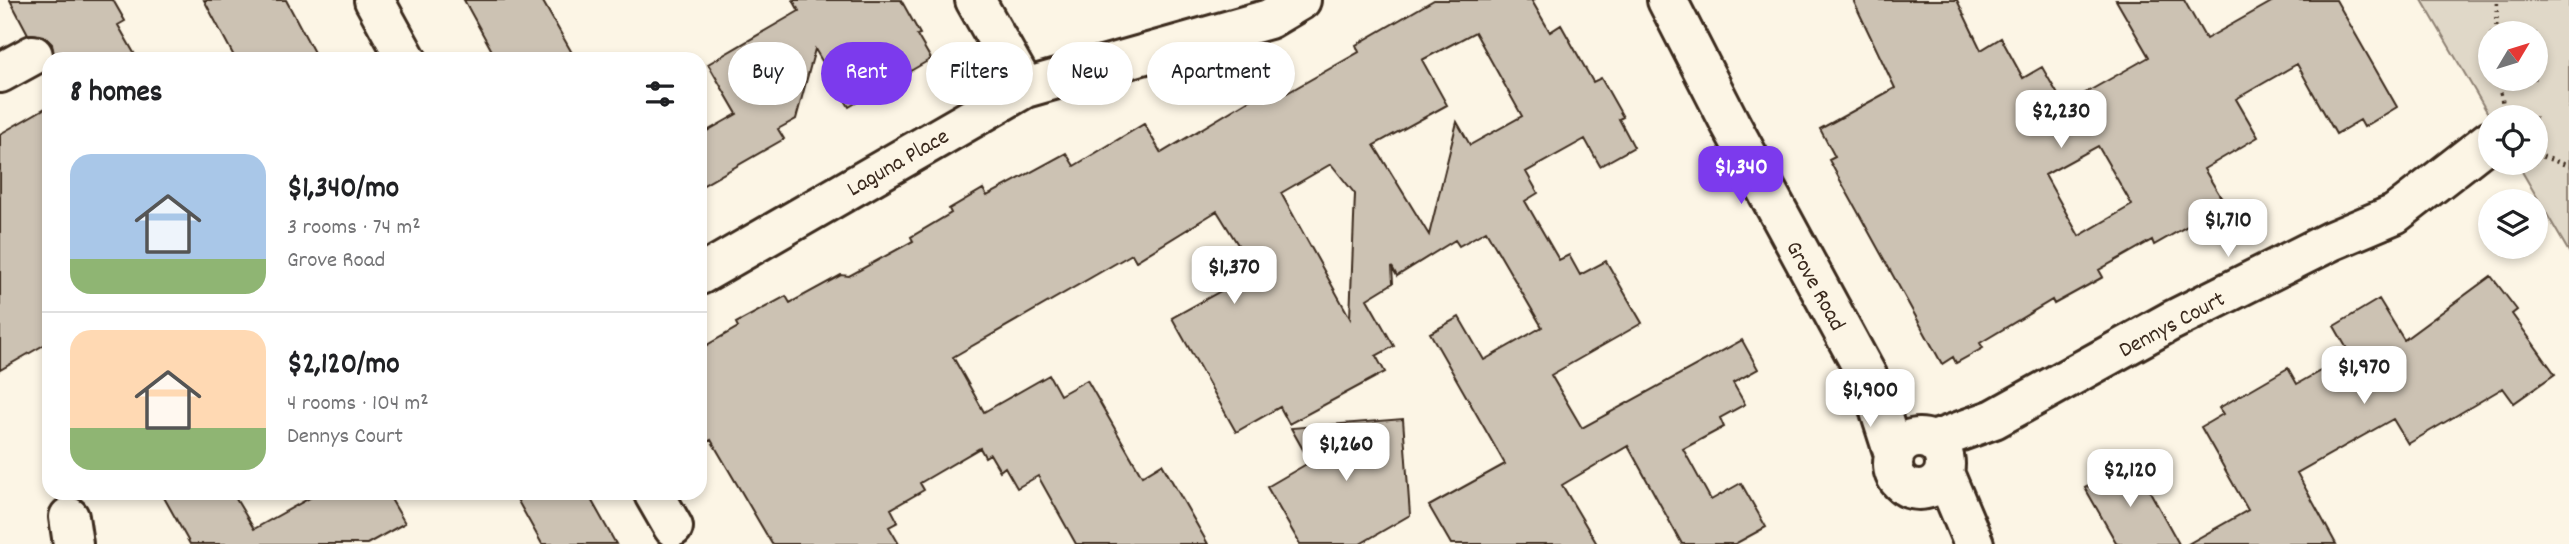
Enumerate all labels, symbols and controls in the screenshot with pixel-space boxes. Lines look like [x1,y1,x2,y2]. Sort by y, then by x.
north arrow [2478,21,2548,91]
map controls [2478,21,2548,259]
chip: Buy [728,42,807,105]
chip: Rent [821,42,912,105]
chip: Filters [926,42,1033,105]
chip: New [1047,42,1133,105]
chip: Apartment [1147,42,1295,105]
text: 8 homes [70,73,162,116]
icon: filters [641,75,679,113]
pin: $2,230 [2004,90,2118,150]
text: $2,230 [2032,96,2090,129]
button: locate [2478,105,2548,175]
street label: Laguna Place [842,122,956,207]
pin: $1,340 [1684,146,1798,206]
text: $1,340 [1714,152,1768,185]
text: $1,340/mo [287,169,399,212]
icon: home [126,182,210,266]
button: layers [2478,189,2548,259]
pin: $1,710 [2171,200,2285,259]
text: $1,710 [2204,205,2252,238]
text: 3 rooms · 74 m² [287,212,421,245]
street label: Grove Road [1776,236,1852,338]
text: Grove Road [287,245,385,278]
pin: $1,370 [1177,246,1291,306]
text: $1,370 [1208,252,1260,285]
street label: Dennys Court [2114,284,2232,368]
text: $2,120/mo [287,345,400,388]
pin: $1,970 [2307,346,2421,406]
text: $1,970 [2338,352,2390,385]
icon: home [126,358,210,442]
pin: $1,900 [1813,370,1927,429]
text: $1,900 [1842,375,1898,408]
text: 4 rooms · 104 m² [287,388,429,421]
text: Dennys Court [287,421,403,454]
pin: $1,260 [1289,424,1403,483]
text: $1,260 [1319,429,1373,462]
pin: $2,120 [2073,449,2187,509]
text: $2,120 [2103,455,2157,488]

